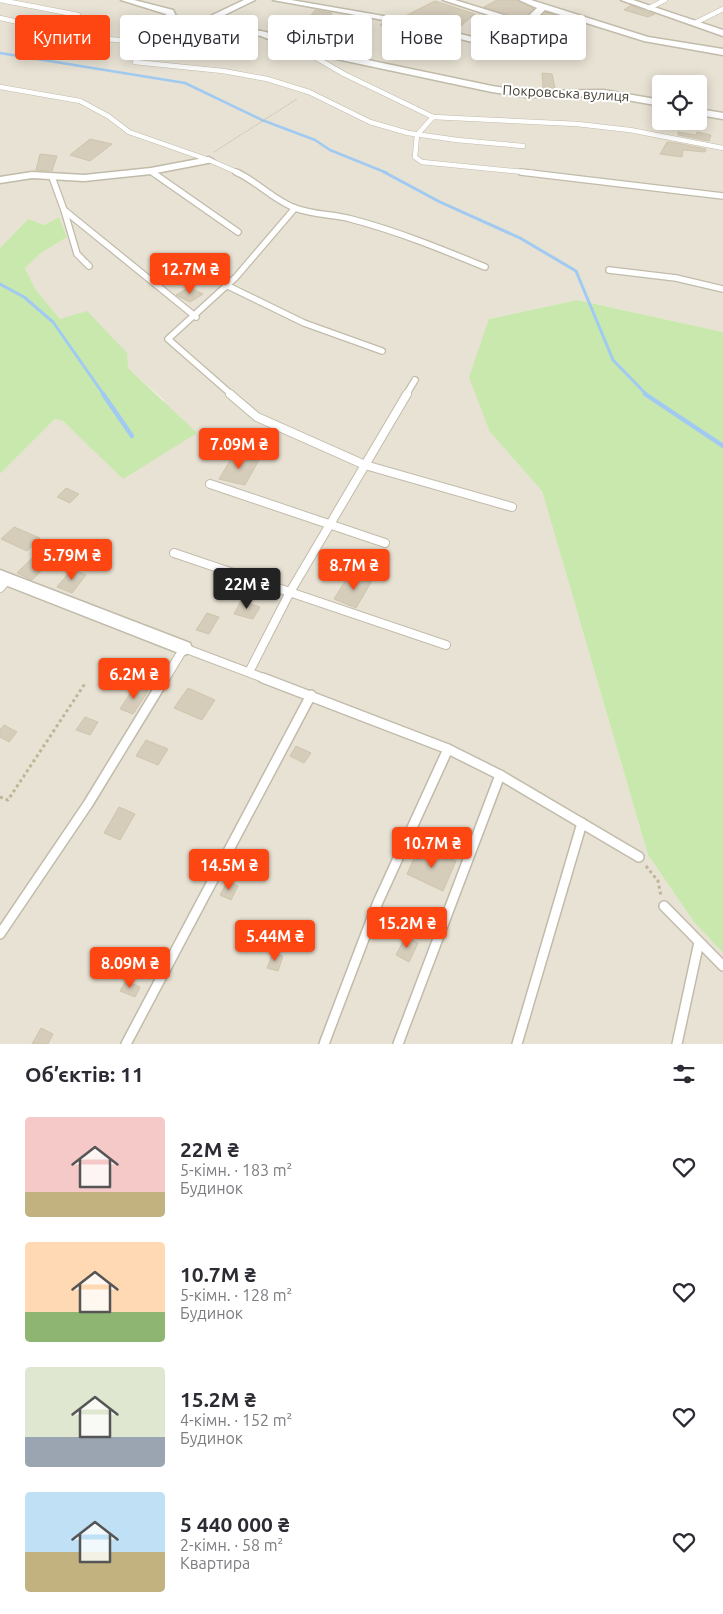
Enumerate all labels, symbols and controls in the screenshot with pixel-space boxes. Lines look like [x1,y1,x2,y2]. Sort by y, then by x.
chip: Купити [15,15,110,60]
chip: Орендувати [120,15,258,60]
chip: Фільтри [268,15,372,60]
chip: Нове [382,15,461,60]
chip: Квартира [471,15,586,60]
map controls [652,75,707,130]
button: locate [652,75,707,130]
street label: Покровська вулиця [502,82,630,104]
pin: 12.7M ₴ [144,252,236,295]
text: 12.7M ₴ [161,260,219,278]
pin: 7.09M ₴ [193,428,285,470]
text: 7.09M ₴ [210,435,268,453]
pin: 5.79M ₴ [26,538,118,581]
text: 5.79M ₴ [43,546,101,564]
pin: 8.7M ₴ [313,548,395,591]
text: 8.7M ₴ [329,556,379,574]
pin: 22M ₴ [212,568,282,610]
text: 22M ₴ [224,575,270,593]
pin: 6.2M ₴ [93,658,175,700]
text: 6.2M ₴ [109,665,159,683]
pin: 10.7M ₴ [386,826,478,869]
text: 10.7M ₴ [403,834,461,852]
pin: 14.5M ₴ [183,848,275,891]
text: 14.5M ₴ [200,856,258,874]
pin: 15.2M ₴ [361,906,453,949]
text: 15.2M ₴ [378,914,436,932]
pin: 5.44M ₴ [229,920,321,962]
text: 5.44M ₴ [246,927,304,945]
pin: 8.09M ₴ [84,946,176,989]
text: 8.09M ₴ [101,954,159,972]
icon: filters [670,1060,698,1088]
text: Об’єктів: 11 [25,1062,144,1086]
icon: home [65,1137,125,1197]
text: 22M ₴ [180,1137,239,1161]
icon: heart [670,1153,698,1181]
text: 5-кімн. · 183 m² [180,1161,292,1179]
text: Будинок [180,1179,243,1197]
icon: home [65,1262,125,1322]
text: 10.7M ₴ [180,1262,256,1286]
icon: heart [670,1278,698,1306]
text: 5-кімн. · 128 m² [180,1286,292,1304]
text: Будинок [180,1304,243,1322]
icon: home [65,1387,125,1447]
text: 15.2M ₴ [180,1387,256,1411]
icon: heart [670,1403,698,1431]
text: 4-кімн. · 152 m² [180,1411,292,1429]
text: Будинок [180,1429,243,1447]
icon: home [65,1512,125,1572]
text: 5 440 000 ₴ [180,1512,290,1536]
icon: heart [670,1528,698,1556]
text: 2-кімн. · 58 m² [180,1536,283,1554]
text: Квартира [180,1554,250,1572]

